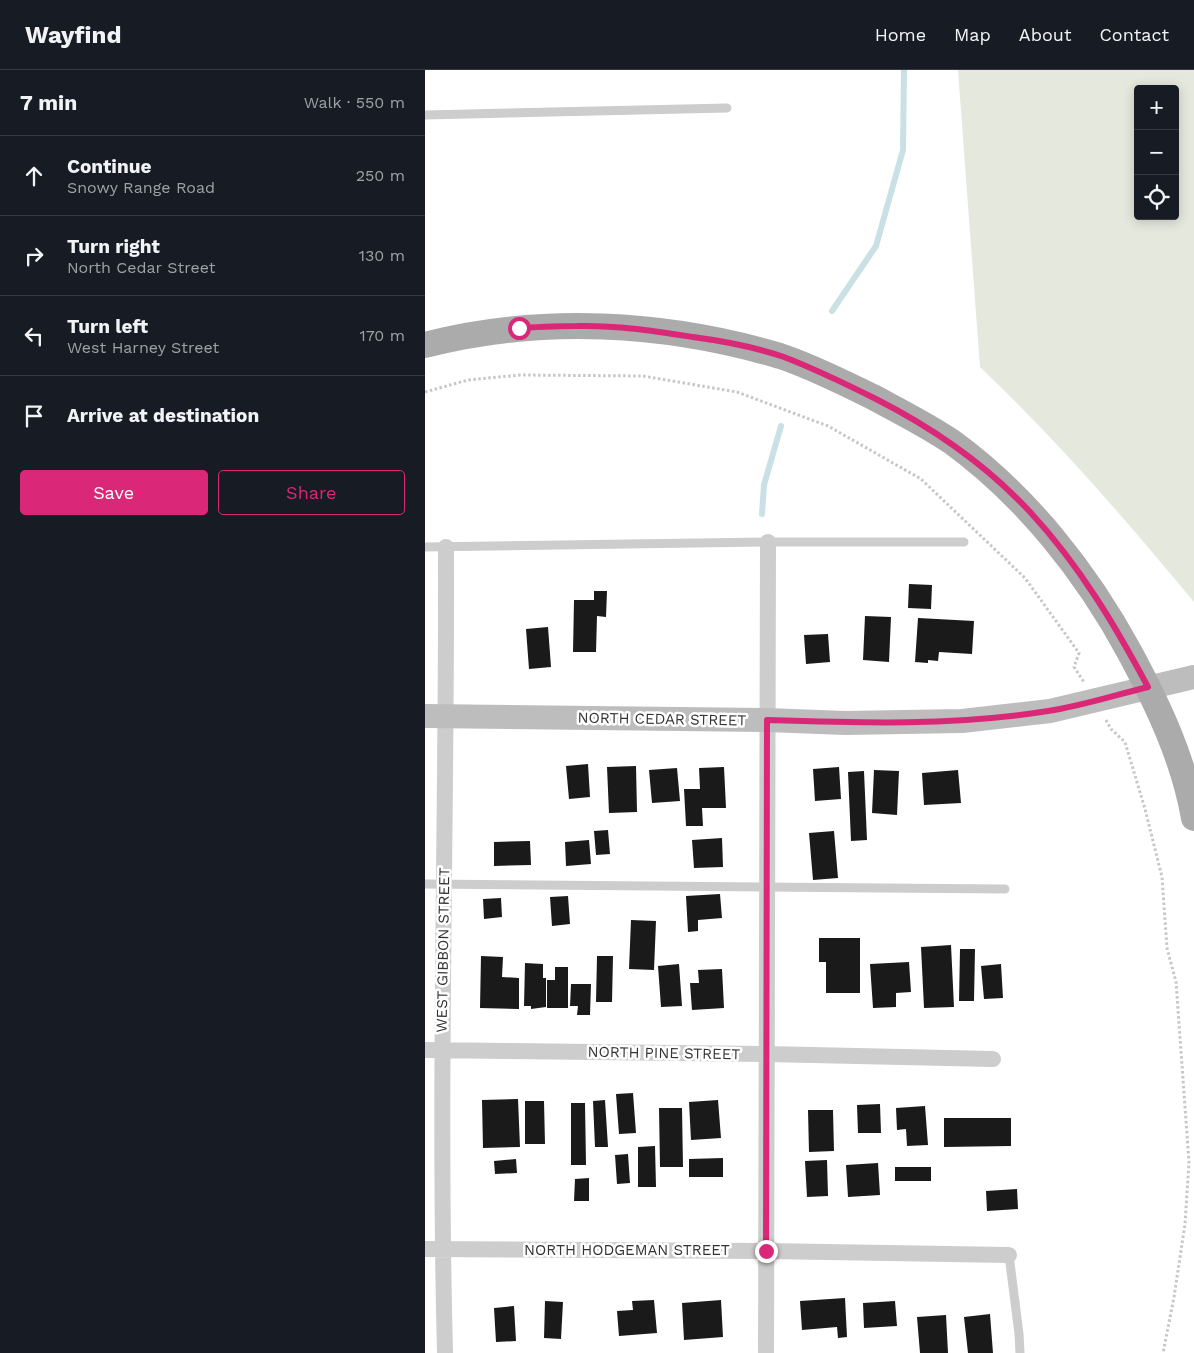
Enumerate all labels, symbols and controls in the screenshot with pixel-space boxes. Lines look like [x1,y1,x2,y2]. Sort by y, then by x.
text: Wayfind [25,21,121,49]
text: Home [875,24,926,45]
text: Map [954,24,991,45]
text: About [1019,24,1071,45]
text: Contact [1099,24,1169,45]
map controls [1134,85,1179,220]
button: + [1134,85,1179,130]
text: 7 min [20,90,77,115]
text: Walk · 550 m [304,93,405,112]
button: − [1134,130,1179,175]
text: Continue [67,155,151,178]
icon: ahead [20,162,48,190]
text: 250 m [356,166,405,185]
button: locate [1134,175,1179,220]
text: Snowy Range Road [67,178,215,197]
text: Turn right [67,235,160,258]
icon: right [20,242,48,270]
text: 130 m [359,246,405,265]
text: North Cedar Street [67,258,215,277]
text: Turn left [67,315,148,338]
route start [508,317,531,340]
icon: left [20,322,48,350]
text: 170 m [359,326,405,345]
text: West Harney Street [67,338,219,357]
icon: arrive [20,402,48,430]
text: Arrive at destination [67,404,259,427]
button: Save [20,470,208,515]
button: Share [218,470,405,515]
street label: NORTH CEDAR STREET [577,709,747,729]
street label: WEST GIBBON STREET [433,867,453,1033]
street label: NORTH PINE STREET [587,1043,741,1063]
route end [755,1240,778,1263]
street label: NORTH HODGEMAN STREET [524,1241,730,1259]

